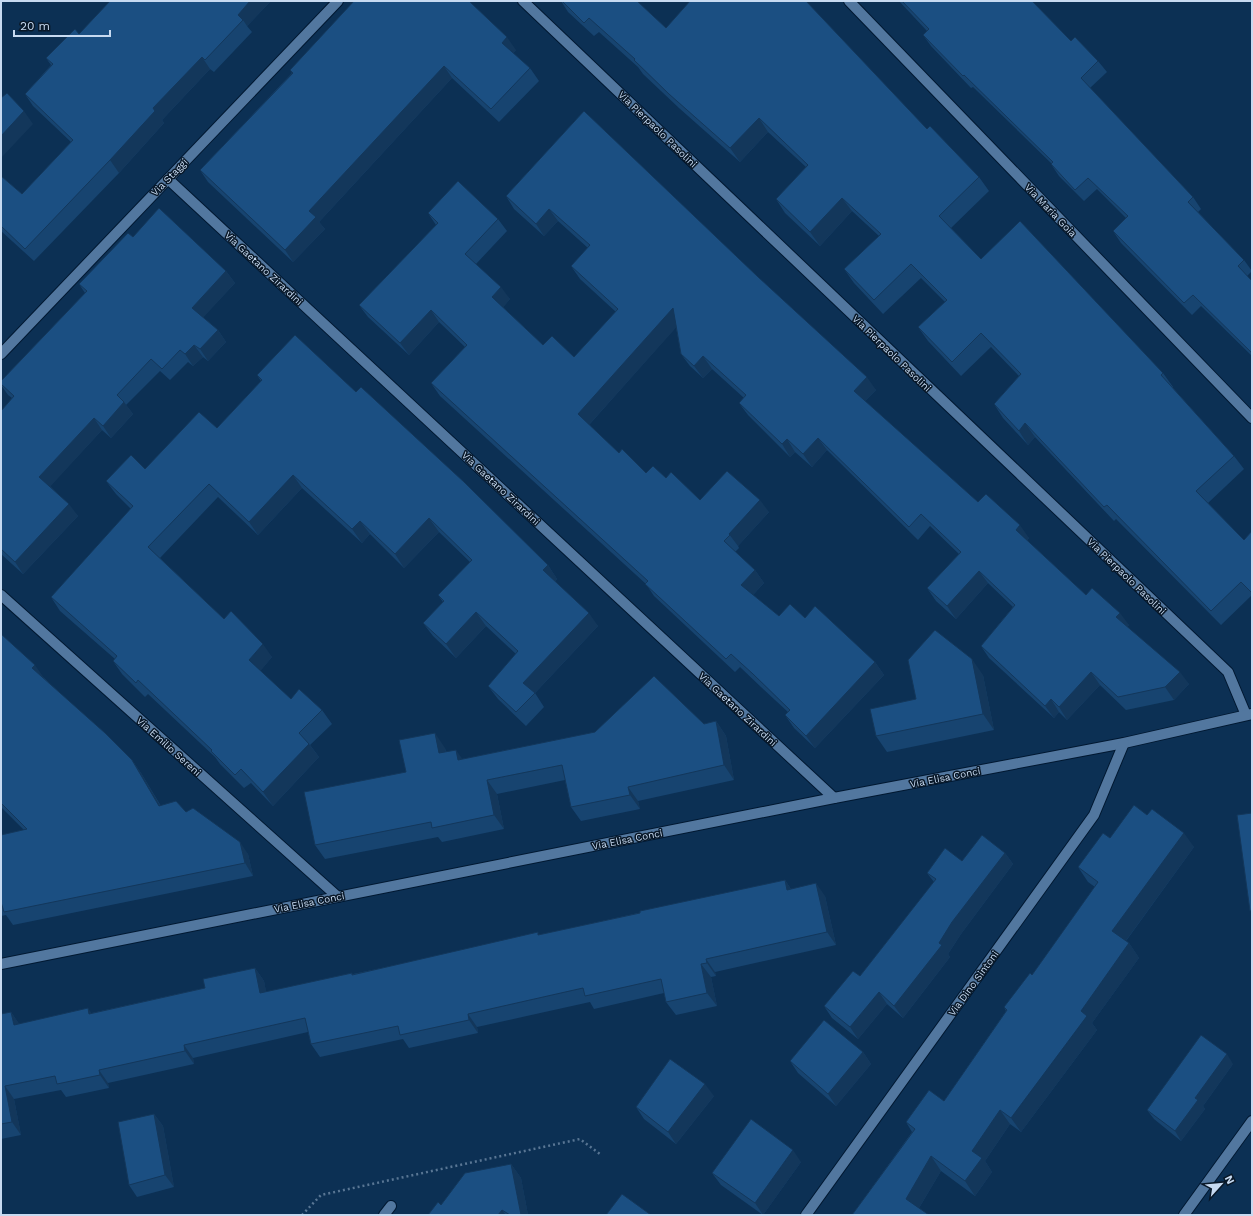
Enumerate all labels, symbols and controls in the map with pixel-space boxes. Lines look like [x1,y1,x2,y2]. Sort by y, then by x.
scale bar [14,12,110,38]
text: 20 m [20,19,50,33]
street label: Via Pierpaolo Pasolini [616,89,699,170]
street label: Via Staggi [149,156,190,198]
street label: Via Maria Goia [1023,182,1079,239]
street label: Via Gaetano Zirardini [223,229,305,307]
street label: Via Pierpaolo Pasolini [850,313,933,394]
street label: Via Gaetano Zirardini [460,449,542,527]
street label: Via Pierpaolo Pasolini [1085,536,1168,617]
street label: Via Gaetano Zirardini [697,670,779,748]
street label: Via Emilio Sereni [134,715,203,778]
street label: Via Elisa Conci [909,765,981,790]
street label: Via Elisa Conci [591,827,663,852]
street label: Via Elisa Conci [273,890,345,915]
street label: Via Dino Sintoni [946,949,1001,1018]
north arrow [1201,1164,1241,1204]
text: N [1222,1173,1237,1186]

